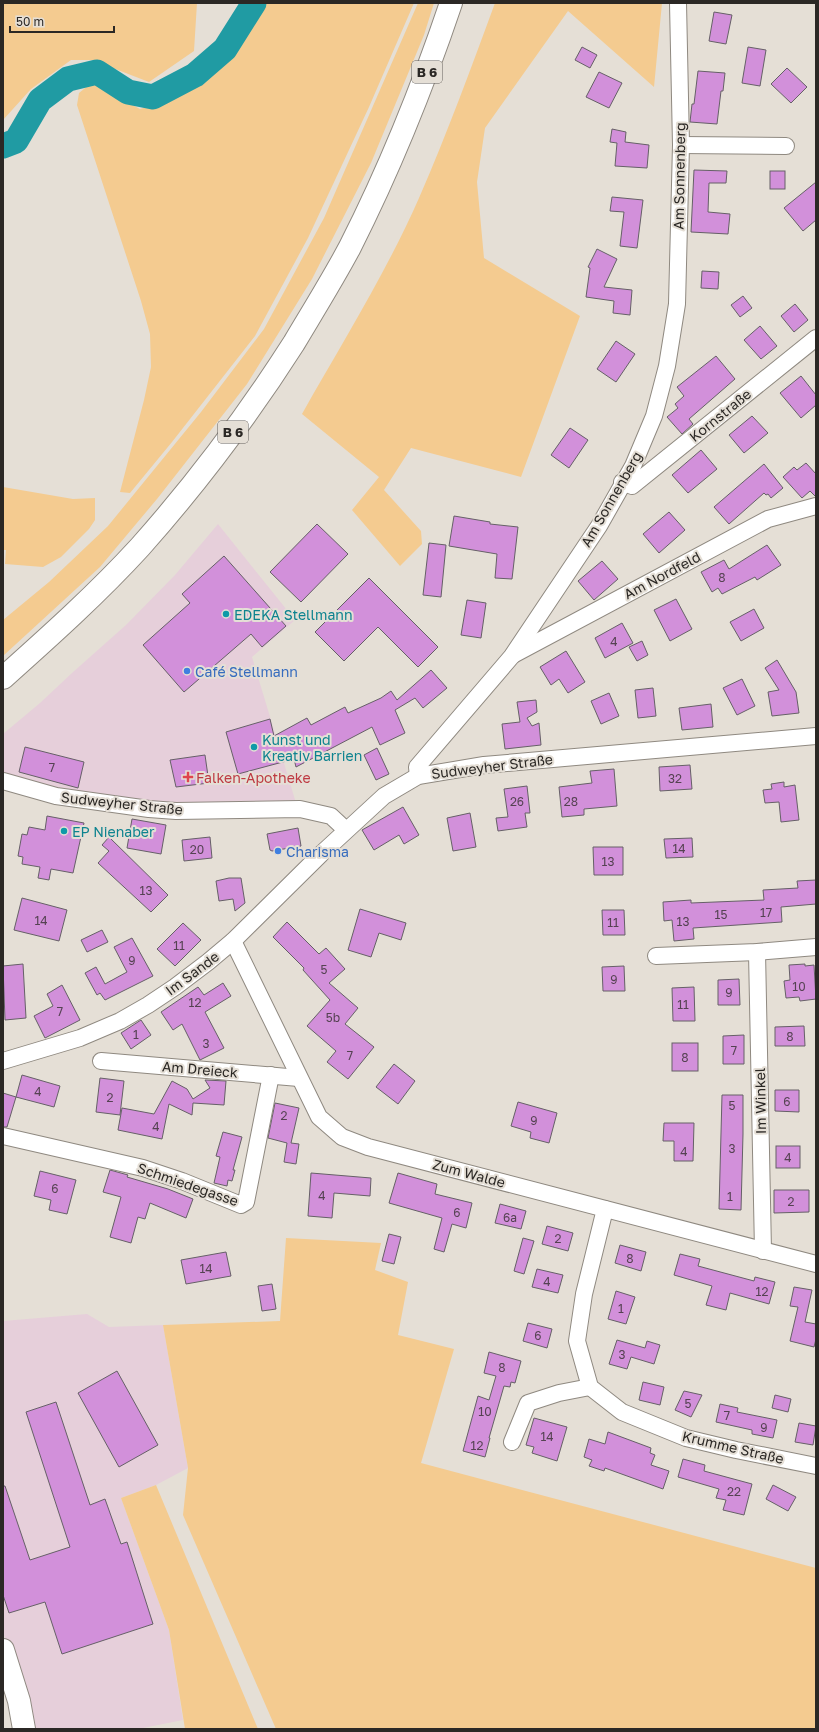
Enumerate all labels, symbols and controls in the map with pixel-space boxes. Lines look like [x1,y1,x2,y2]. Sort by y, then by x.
scale bar [10,8,114,34]
text: 50 m [16,14,44,29]
road number: B 6 [412,61,442,83]
street label: Am Sonnenberg [670,122,688,230]
street label: Kornstraße [686,385,754,445]
road number: B 6 [218,421,248,443]
street label: Am Sonnenberg [577,448,645,550]
street label: Am Nordfeld [621,548,703,602]
house number: 8 [718,570,726,585]
place label: EDEKA Stellmann [234,606,353,623]
marker: EDEKA Stellmann [221,609,231,619]
house number: 4 [610,634,618,649]
place label: Café Stellmann [195,663,298,680]
marker: Café Stellmann [182,666,192,676]
place label: Kunst und Kreativ Barrien [262,731,362,764]
marker: Kunst und Kreativ Barrien [249,742,259,752]
street label: Sudweyher Straße [430,750,554,782]
house number: 7 [49,760,55,775]
place label: Falken-Apotheke [196,769,311,786]
house number: 32 [668,771,682,786]
marker: Falken-Apotheke [183,772,193,782]
street label: Sudweyher Straße [60,788,184,818]
house number: 26 [510,794,524,809]
house number: 28 [564,794,578,809]
place label: EP Nienaber [72,823,155,840]
marker: EP Nienaber [59,826,69,836]
house number: 14 [672,841,686,856]
house number: 20 [190,842,204,857]
place label: Charisma [286,843,349,860]
marker: Charisma [273,846,283,856]
house number: 13 [602,854,614,869]
house number: 13 [140,883,152,898]
house number: 17 [760,905,772,920]
house number: 15 [715,907,727,922]
house number: 14 [34,913,48,928]
house number: 13 [677,914,689,929]
house number: 11 [607,915,619,930]
house number: 11 [173,938,185,953]
street label: Im Sande [162,947,222,999]
house number: 9 [128,953,136,968]
house number: 5 [321,962,328,977]
house number: 9 [610,972,618,987]
house number: 10 [792,979,806,994]
house number: 9 [725,985,733,1000]
house number: 12 [189,995,201,1010]
house number: 11 [677,997,689,1012]
house number: 7 [57,1004,63,1019]
house number: 5b [326,1010,340,1025]
house number: 1 [133,1027,139,1042]
house number: 8 [786,1029,794,1044]
house number: 3 [202,1036,210,1051]
house number: 7 [731,1043,737,1058]
house number: 7 [347,1048,353,1063]
house number: 8 [681,1050,689,1065]
street label: Am Dreieck [161,1057,239,1081]
street label: Im Winkel [751,1068,769,1134]
house number: 4 [34,1084,42,1099]
house number: 2 [107,1090,114,1105]
house number: 6 [783,1094,791,1109]
house number: 5 [729,1098,736,1113]
house number: 2 [281,1108,288,1123]
house number: 9 [530,1113,538,1128]
house number: 4 [152,1119,160,1134]
house number: 3 [728,1141,736,1156]
house number: 4 [680,1144,688,1159]
house number: 4 [784,1150,792,1165]
street label: Zum Walde [431,1155,507,1191]
street label: Schmiedegasse [135,1159,241,1209]
house number: 6 [51,1181,59,1196]
house number: 4 [318,1188,326,1203]
house number: 1 [727,1189,733,1204]
house number: 2 [788,1194,795,1209]
house number: 6 [453,1205,461,1220]
house number: 6a [503,1210,517,1225]
house number: 2 [555,1231,562,1246]
house number: 8 [626,1251,634,1266]
house number: 14 [199,1261,213,1276]
house number: 4 [543,1274,551,1289]
house number: 12 [756,1284,768,1299]
house number: 1 [618,1301,624,1316]
house number: 6 [534,1328,542,1343]
house number: 3 [618,1347,626,1362]
house number: 8 [498,1360,506,1375]
house number: 5 [685,1396,692,1411]
house number: 10 [478,1404,492,1419]
house number: 7 [724,1408,730,1423]
house number: 9 [760,1420,768,1435]
street label: Krumme Straße [681,1427,785,1467]
house number: 14 [540,1429,554,1444]
house number: 12 [471,1438,483,1453]
house number: 22 [727,1484,741,1499]

